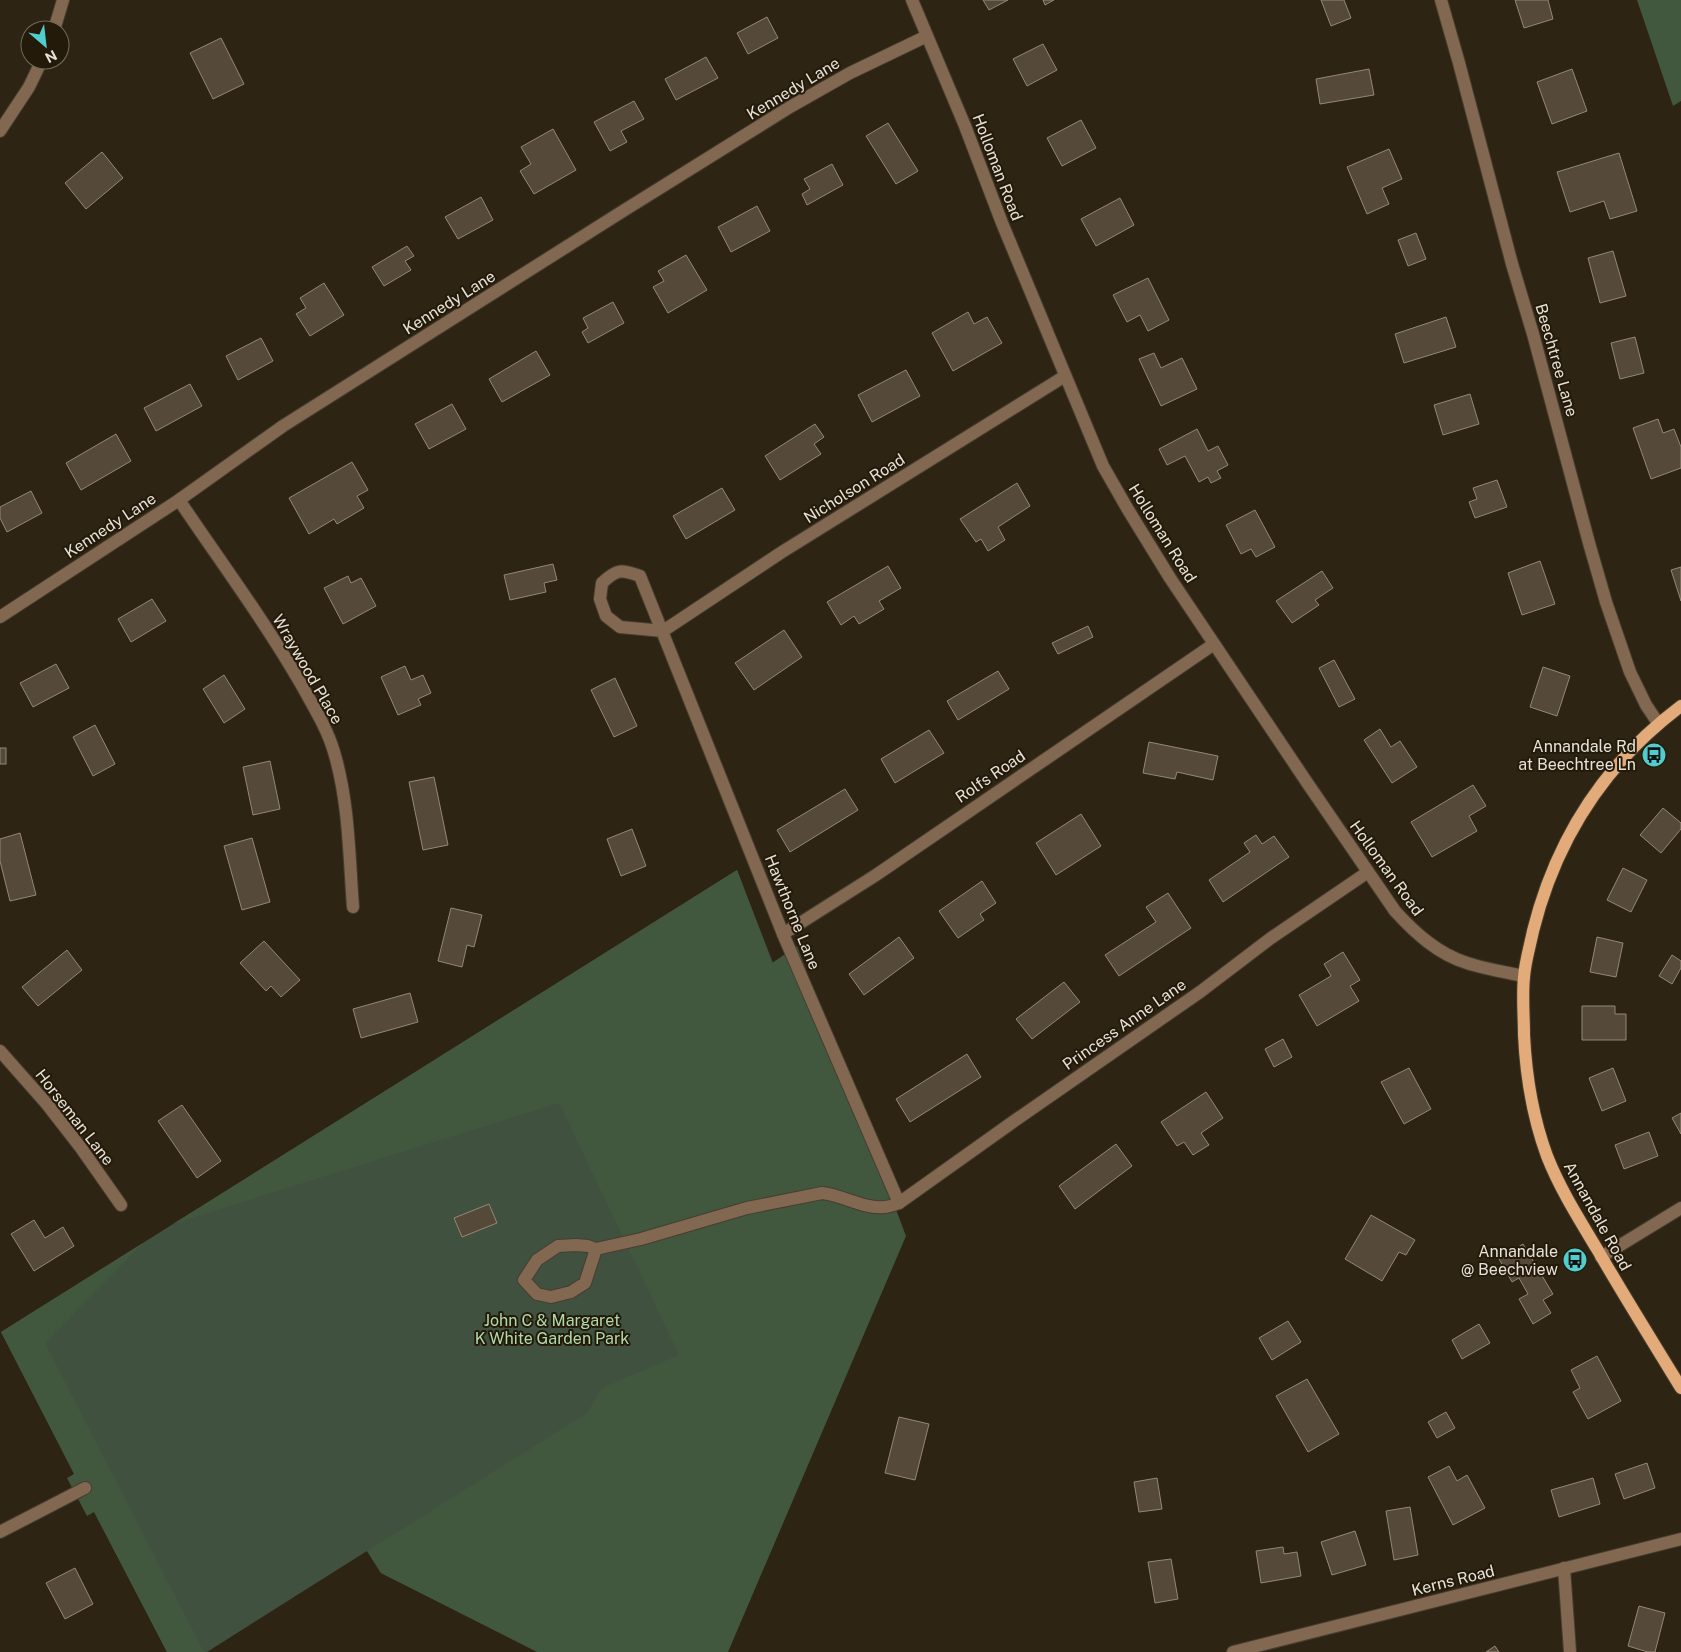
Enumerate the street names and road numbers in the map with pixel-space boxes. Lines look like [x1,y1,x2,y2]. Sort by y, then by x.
street label: Kennedy Lane [743,53,843,124]
street label: Holloman Road [968,111,1027,223]
street label: Kennedy Lane [400,267,499,338]
street label: Beechtree Lane [1531,301,1582,419]
street label: Nicholson Road [800,450,908,527]
street label: Holloman Road [1125,480,1201,586]
street label: Kennedy Lane [61,489,160,562]
street label: Wraywood Place [268,611,347,728]
street label: Rolfs Road [952,746,1029,807]
street label: Holloman Road [1346,817,1427,920]
street label: Hawthorne Lane [761,852,824,972]
street label: Princess Anne Lane [1059,975,1190,1074]
street label: Horseman Lane [31,1066,118,1169]
street label: Annandale Road [1560,1159,1635,1274]
street label: Kerns Road [1410,1561,1497,1600]

